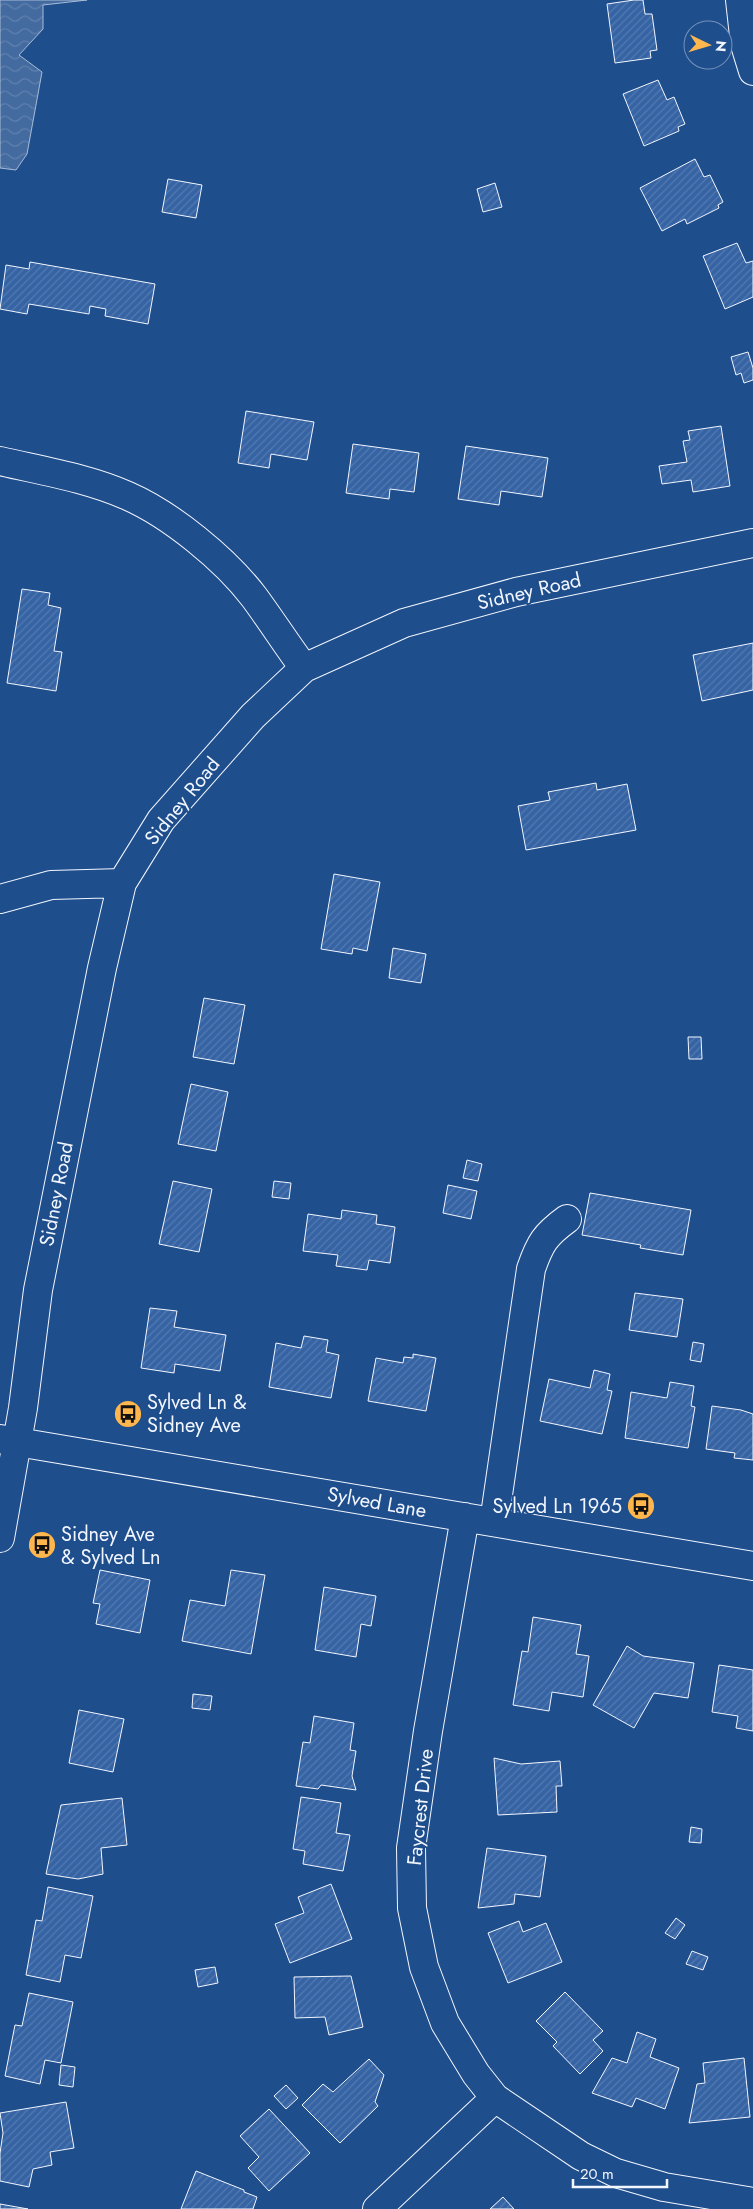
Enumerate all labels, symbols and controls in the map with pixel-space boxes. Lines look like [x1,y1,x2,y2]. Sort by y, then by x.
north arrow [683,20,733,70]
text: N [711,40,731,53]
street label: Sidney Road [474,565,584,618]
street label: Sidney Road [138,751,227,852]
street label: Sidney Road [32,1139,81,1249]
place label: Sylved Ln & Sidney Ave [147,1388,247,1440]
bus stop icon: Sylved Ln & Sidney Ave [113,1399,143,1429]
street label: Sylved Lane [325,1480,429,1525]
bus stop icon: Sylved Ln 1965 [626,1491,656,1521]
place label: Sylved Ln 1965 [493,1492,622,1521]
place label: Sidney Ave & Sylved Ln [61,1520,161,1572]
bus stop icon: Sidney Ave & Sylved Ln [27,1530,57,1560]
street label: Faycrest Drive [400,1747,441,1867]
scale bar [573,2156,667,2188]
text: 20 m [580,2163,614,2185]

